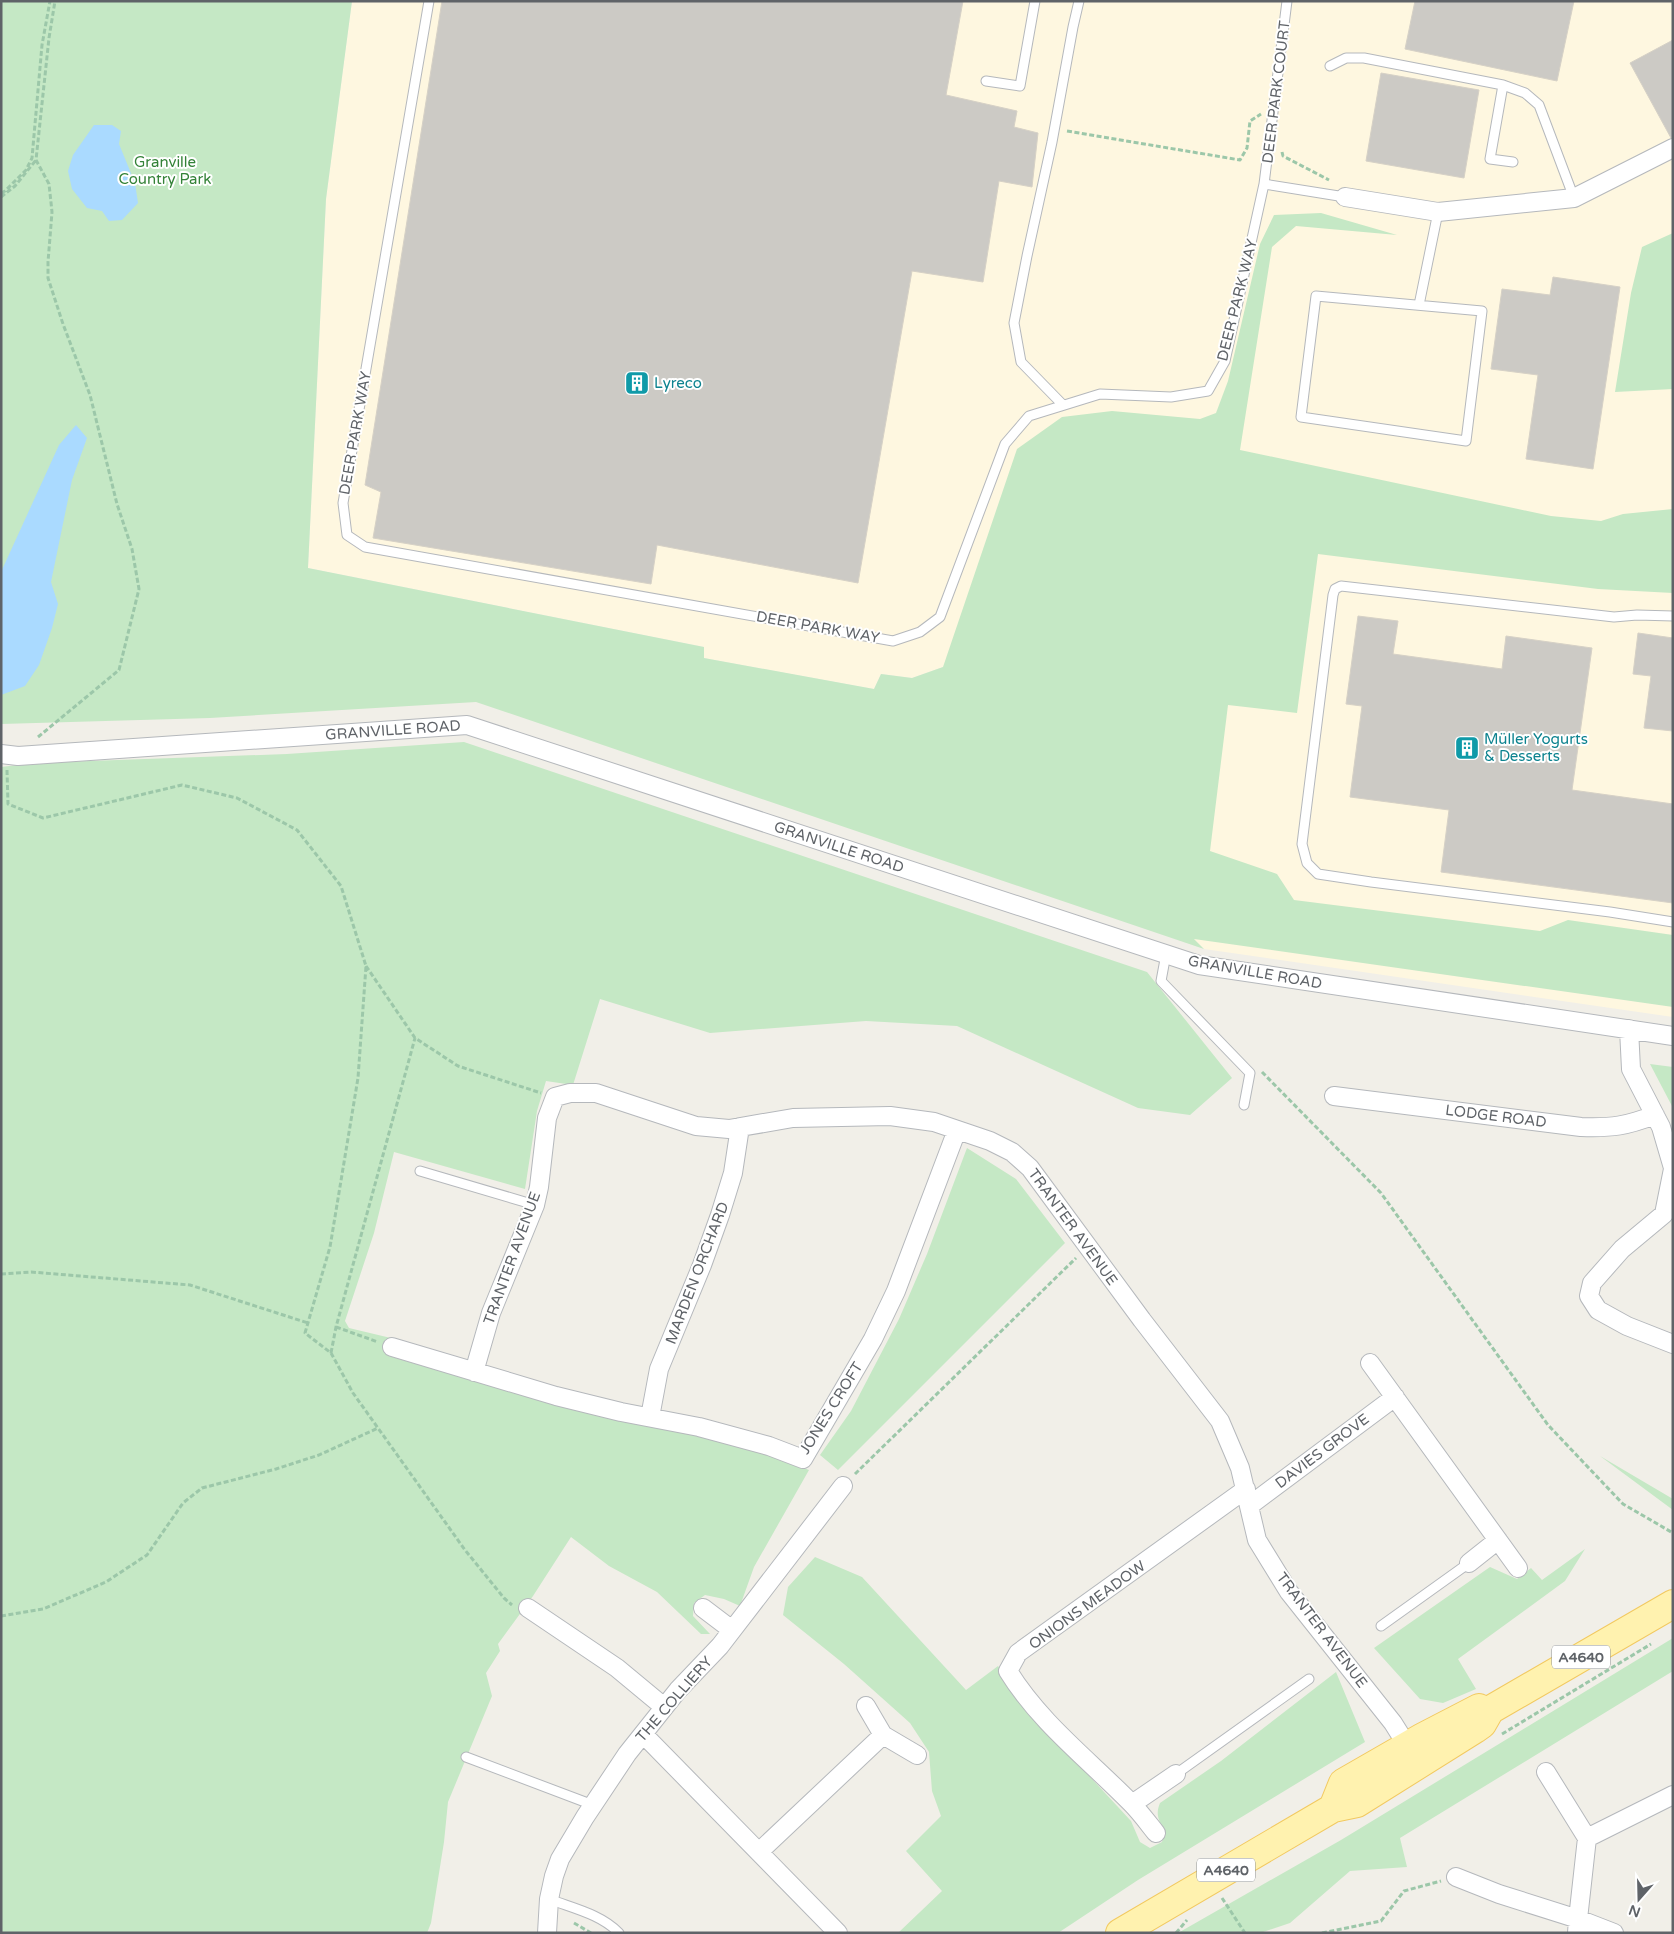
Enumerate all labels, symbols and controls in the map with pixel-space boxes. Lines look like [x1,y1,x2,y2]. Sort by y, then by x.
street label: DEER PARK COURT [1258,20,1294,164]
park label: Granville Country Park [119,153,211,188]
street label: DEER PARK WAY [1213,237,1261,363]
street label: DEER PARK WAY [335,369,375,496]
building icon: Lyreco [624,370,650,396]
place label: Lyreco [654,374,702,392]
street label: DEER PARK WAY [755,607,882,647]
street label: GRANVILLE ROAD [325,716,461,744]
place label: Müller Yogurts & Desserts [1484,730,1588,765]
building icon: Müller Yogurts & Desserts [1454,735,1480,761]
street label: GRANVILLE ROAD [772,817,906,877]
street label: GRANVILLE ROAD [1187,951,1323,993]
street label: LODGE ROAD [1444,1101,1548,1131]
street label: TRANTER AVENUE [1025,1165,1121,1289]
street label: TRANTER AVENUE [480,1189,544,1327]
street label: MARDEN ORCHARD [662,1199,732,1347]
street label: JONES CROFT [795,1359,867,1457]
street label: DAVIES GROVE [1271,1410,1373,1492]
street label: ONIONS MEADOW [1025,1557,1149,1653]
street label: TRANTER AVENUE [1273,1569,1371,1691]
road number: A4640 [1552,1645,1610,1668]
street label: THE COLLIERY [632,1652,716,1746]
road number: A4640 [1197,1858,1255,1882]
north arrow [1614,1874,1664,1924]
text: N [1627,1901,1643,1921]

